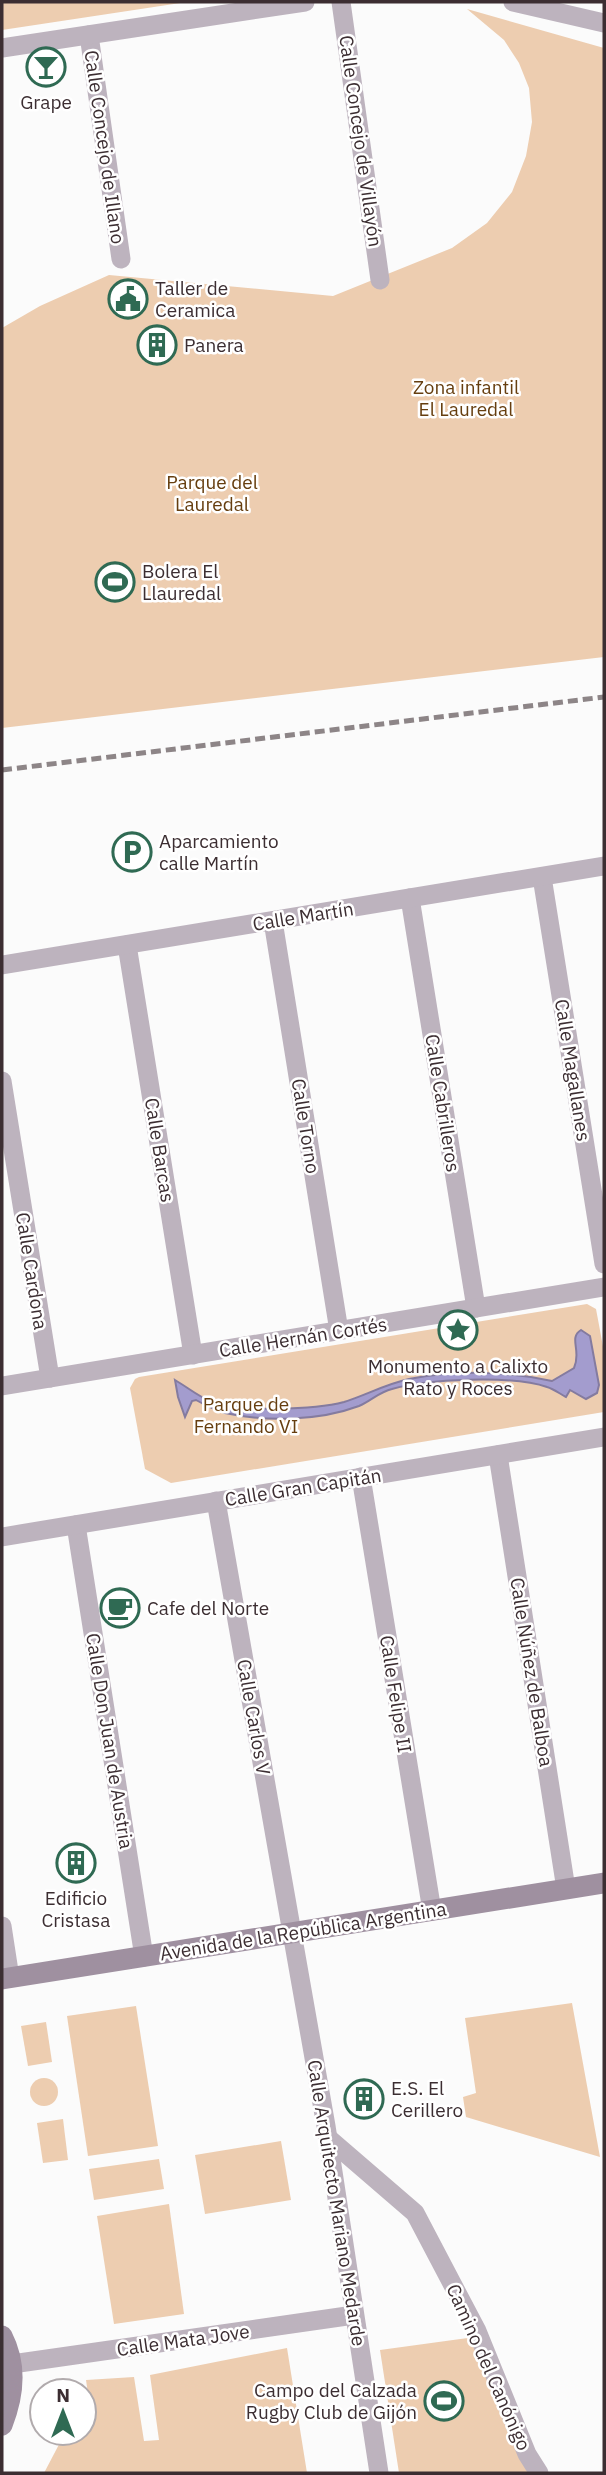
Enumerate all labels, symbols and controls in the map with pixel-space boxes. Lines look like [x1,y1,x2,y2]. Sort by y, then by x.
street label: Calle Concejo de Villayón [334,34,388,248]
bar icon: Grape [25,46,67,88]
street label: Calle Concejo de Illano [80,49,130,245]
place label: Grape [20,90,72,114]
place label: Taller de Ceramica [155,276,235,322]
public building icon: Taller de Ceramica [107,278,149,320]
building icon: Panera [136,324,178,366]
place label: Panera [184,333,244,357]
park label: Zona infantil El Lauredal [413,375,519,421]
park label: Parque del Lauredal [166,470,258,516]
place label: Bolera El Llauredal [142,559,221,605]
sports icon: Bolera El Llauredal [94,561,136,603]
place label: Aparcamiento calle Martín [159,829,279,875]
parking icon: Aparcamiento calle Martín [111,831,153,873]
street label: Calle Martín [251,896,355,936]
street label: Calle Magallanes [550,997,596,1143]
street label: Calle Cabrilleros [420,1032,466,1174]
street label: Calle Torno [287,1077,325,1175]
street label: Calle Barcas [140,1096,180,1204]
street label: Calle Cardona [11,1211,53,1331]
place icon: Monumento a Calixto Rato y Roces [437,1309,479,1351]
street label: Calle Hernán Cortés [217,1312,389,1362]
place label: Monumento a Calixto Rato y Roces [368,1354,548,1400]
park label: Parque de Fernando VI [194,1392,298,1438]
street label: Calle Gran Capitán [223,1463,383,1511]
street label: Calle Núñez de Balboa [505,1576,559,1768]
cafe icon: Cafe del Norte [99,1587,141,1629]
place label: Cafe del Norte [147,1596,269,1620]
street label: Calle Don Juan de Austria [81,1631,139,1851]
street label: Calle Felipe II [375,1633,417,1755]
street label: Calle Carlos V [232,1657,276,1777]
building icon: Edificio Cristasa [55,1842,97,1884]
place label: Edificio Cristasa [42,1886,110,1932]
street label: Avenida de la República Argentina [158,1896,448,1966]
street label: Calle Arquitecto Mariano Medarde [302,2058,372,2348]
place label: E.S. El Cerillero [391,2076,463,2122]
building icon: E.S. El Cerillero [343,2078,385,2120]
street label: Camino del Canónigo [441,2280,537,2454]
street label: Calle Mata Jove [115,2319,251,2361]
north arrow [28,2377,98,2447]
place label: Campo del Calzada Rugby Club de Gijón [246,2378,417,2424]
sports icon: Campo del Calzada Rugby Club de Gijón [423,2380,465,2422]
text: N [56,2383,70,2407]

